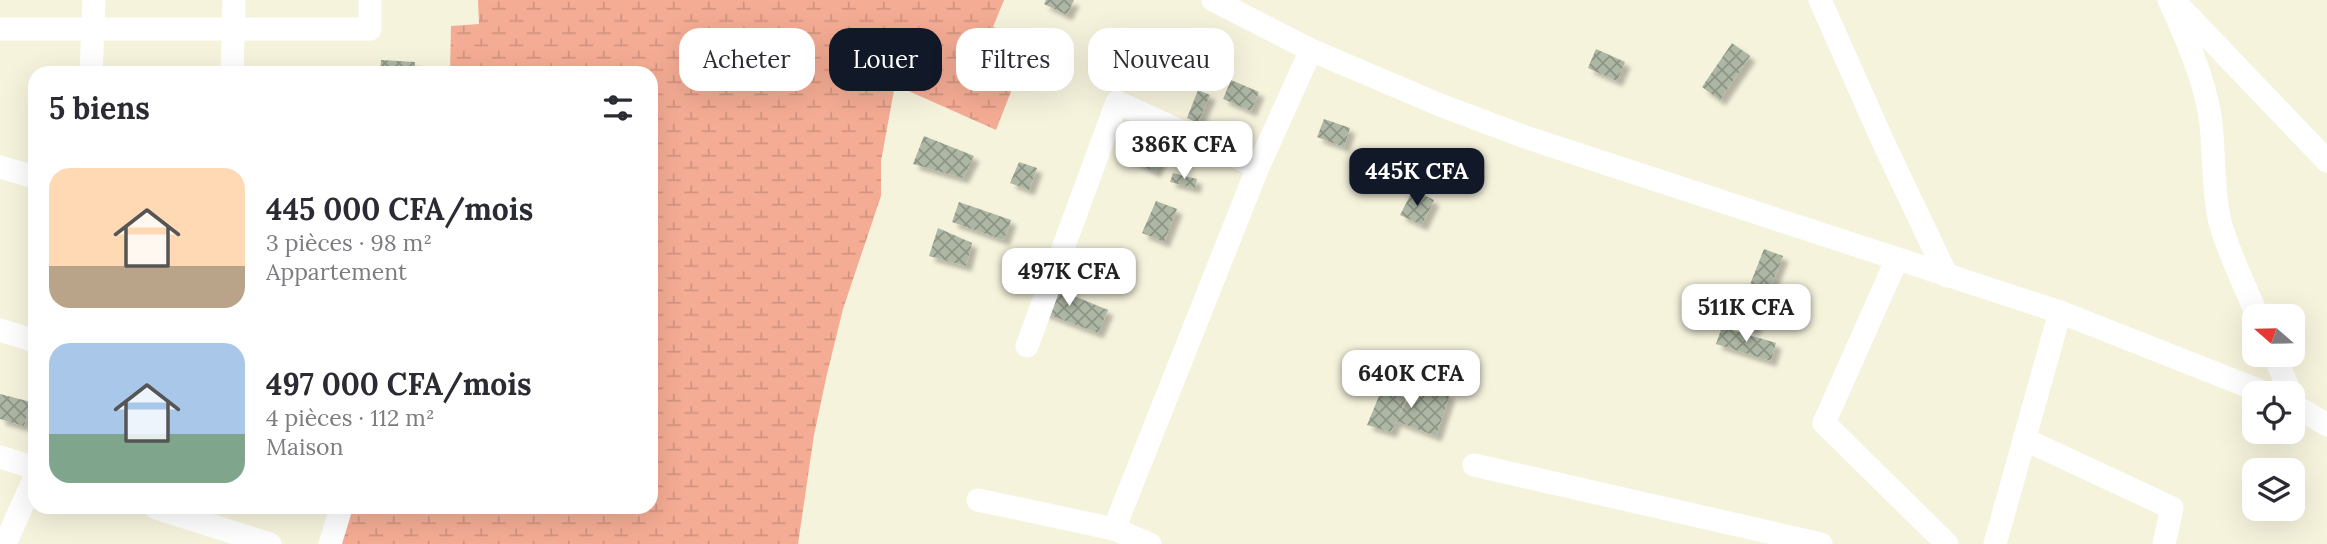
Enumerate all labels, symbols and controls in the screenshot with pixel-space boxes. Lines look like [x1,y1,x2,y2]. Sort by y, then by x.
chip: Acheter [679,28,815,91]
chip: Louer [829,28,942,91]
chip: Filtres [956,28,1074,91]
chip: Nouveau [1088,28,1234,91]
text: 5 biens [49,89,150,127]
icon: filters [599,89,637,127]
pin: 386K CFA [1112,122,1256,181]
text: 386K CFA [1132,129,1236,158]
pin: 445K CFA [1345,148,1489,208]
text: 445K CFA [1365,156,1469,185]
text: 445 000 CFA/mois [266,190,533,228]
icon: home [105,196,189,280]
text: 3 pièces · 98 m² [266,228,432,257]
pin: 497K CFA [997,248,1141,308]
text: 497K CFA [1018,256,1120,285]
text: Appartement [266,257,407,286]
pin: 511K CFA [1674,284,1818,344]
text: 511K CFA [1698,292,1794,321]
north arrow [2242,304,2305,368]
map controls [2242,304,2305,521]
pin: 640K CFA [1339,350,1483,410]
text: 640K CFA [1358,358,1464,387]
text: 497 000 CFA/mois [266,365,532,403]
icon: home [105,371,189,455]
button: locate [2242,381,2305,444]
text: 4 pièces · 112 m² [266,403,435,432]
text: Maison [266,432,344,461]
button: layers [2242,458,2305,521]

